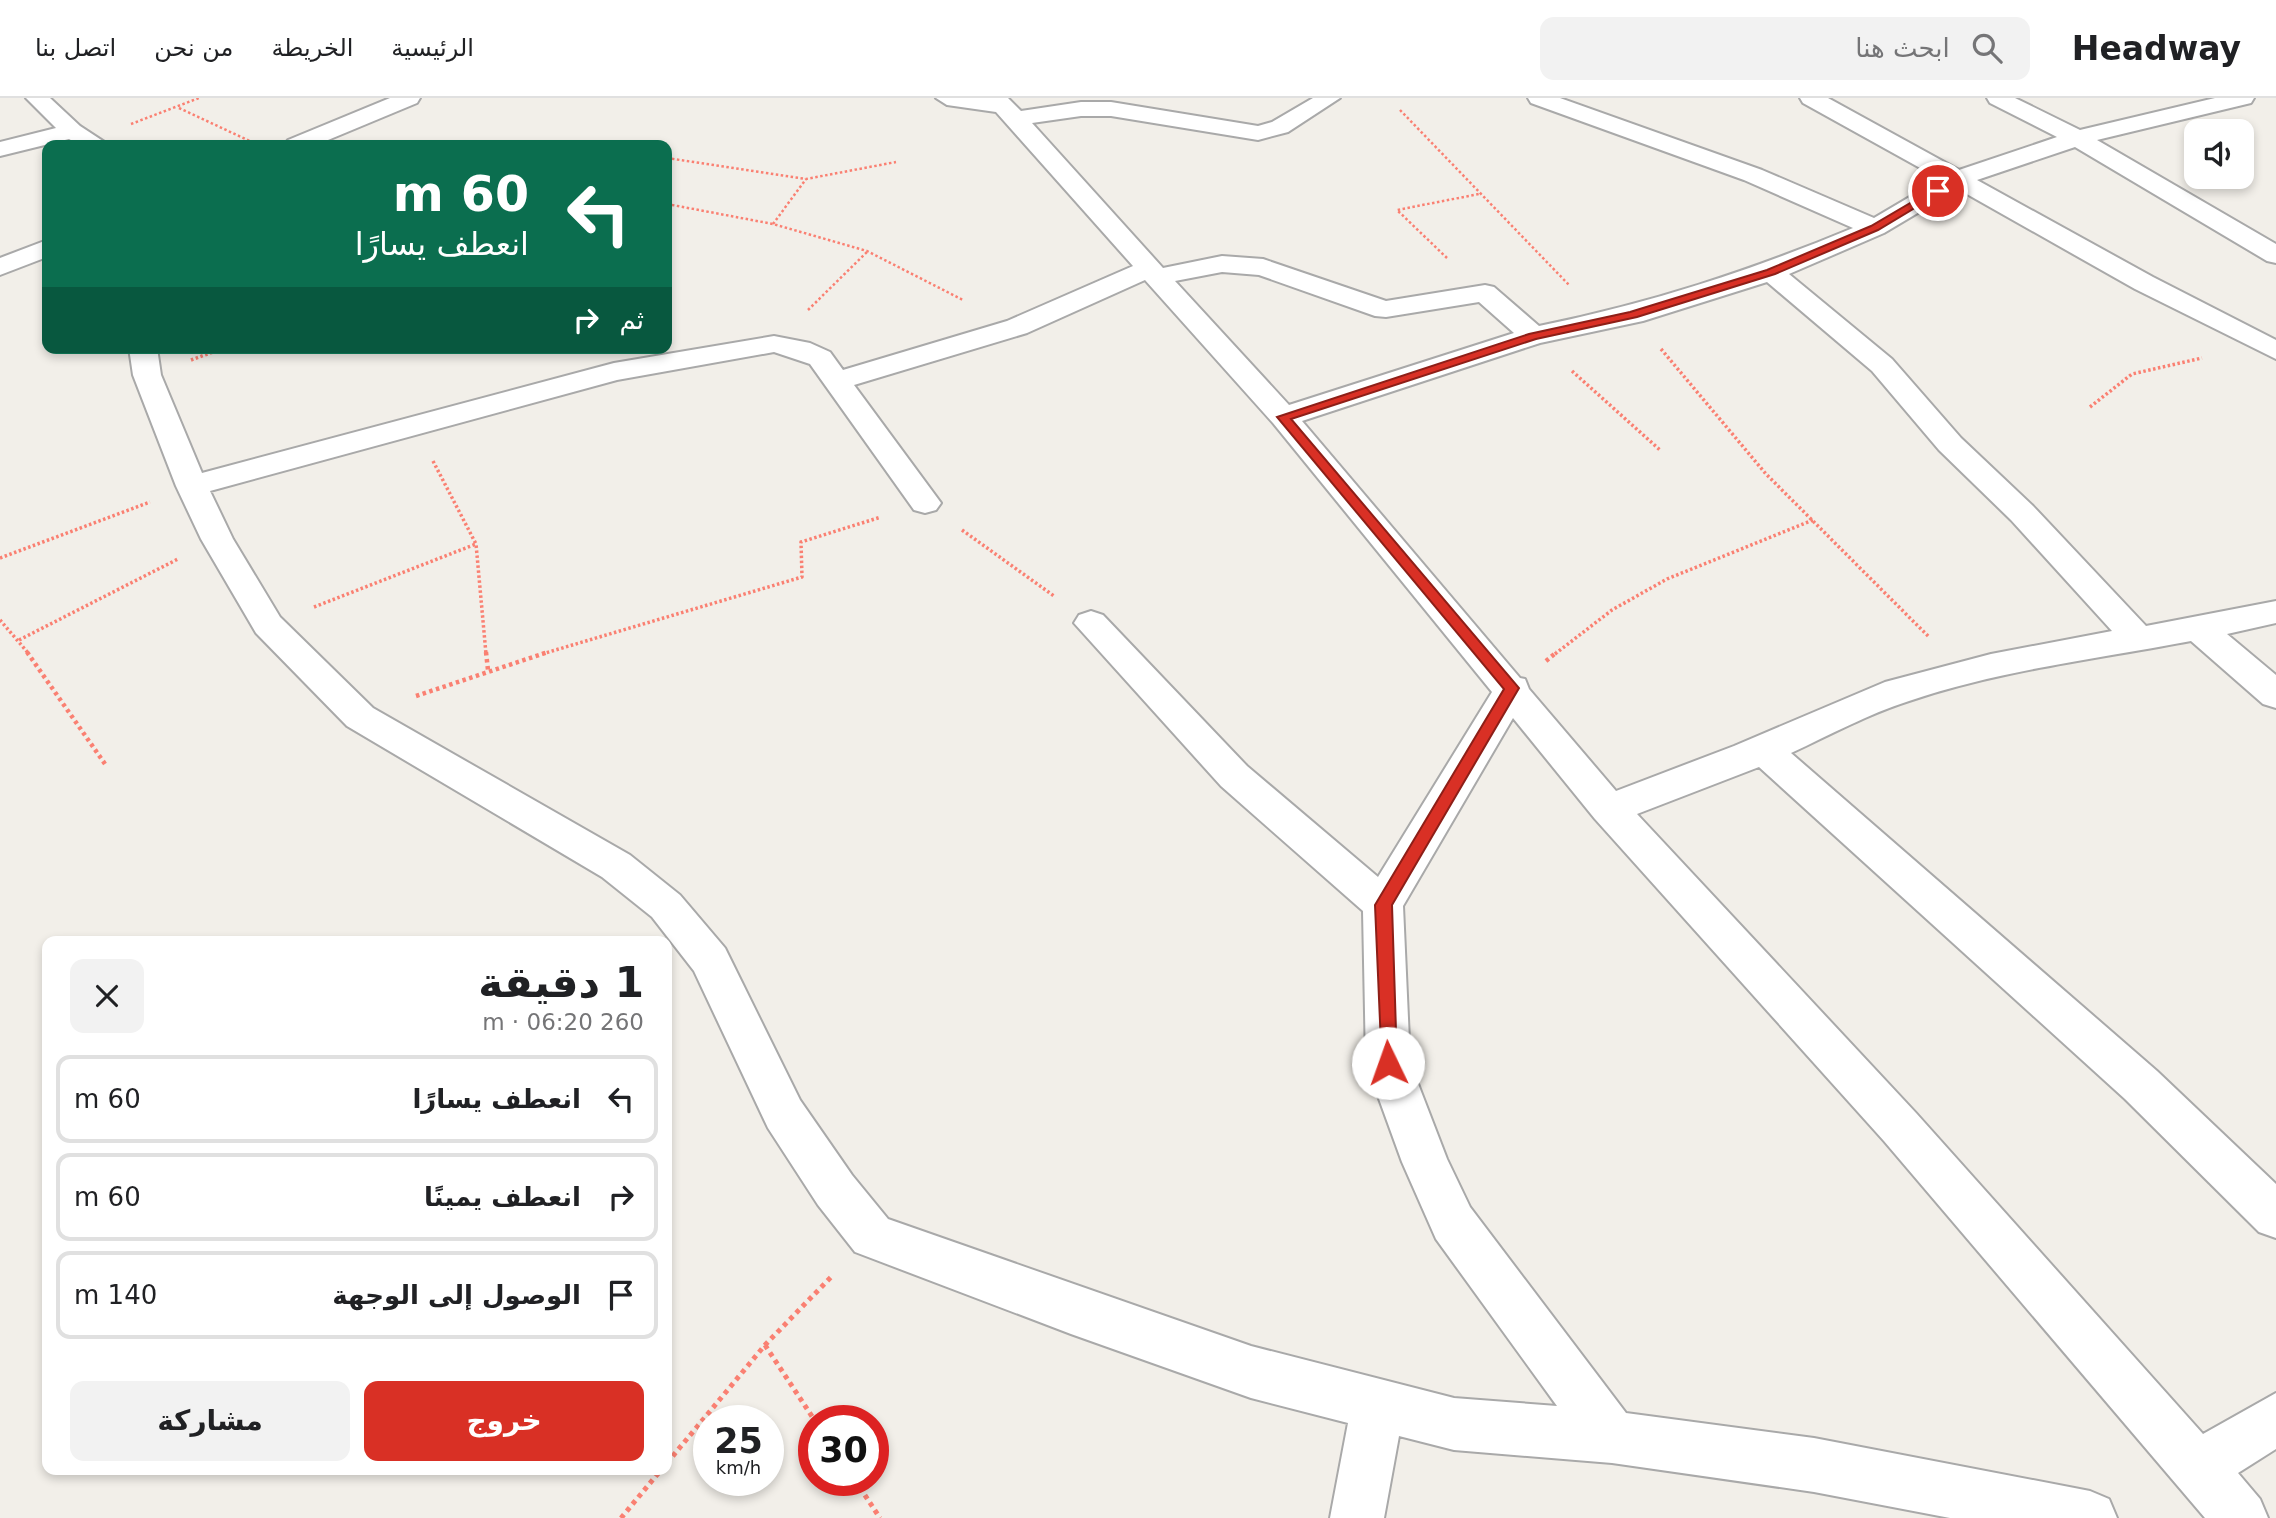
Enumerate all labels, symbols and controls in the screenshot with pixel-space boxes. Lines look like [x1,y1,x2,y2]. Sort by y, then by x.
search box [1540,17,2030,80]
icon: search [1968,29,2006,67]
text: Headway [2072,29,2241,68]
text: ابحث هنا [1855,33,1950,63]
text: اتصل بنا [35,34,116,62]
text: من نحن [154,34,233,62]
text: الخريطة [271,34,353,62]
text: الرئيسية [391,34,474,62]
map controls [2184,119,2254,189]
button: sound [2184,119,2254,189]
pin [1908,161,1968,221]
text: 60 m [393,166,529,223]
icon: left [553,168,644,259]
icon: arrive [1919,172,1957,210]
text: انعطف يسارًا [355,225,529,263]
icon: right [567,301,605,339]
text: ثم [619,305,644,335]
text: 1 دقيقة [478,958,644,1007]
button: close [70,959,144,1033]
text: 260 m · 06:20 [482,1009,644,1035]
position arrow [1351,1026,1425,1100]
icon: left [602,1080,640,1118]
text: 60 m [74,1084,141,1114]
text: انعطف يسارًا [412,1084,581,1114]
icon: right [602,1178,640,1216]
text: 60 m [74,1182,141,1212]
text: انعطف يمينًا [424,1182,581,1212]
icon: arrive [602,1276,640,1314]
text: 140 m [74,1280,157,1310]
text: الوصول إلى الوجهة [332,1280,581,1310]
button: مشاركة [70,1381,350,1461]
button: خروج [364,1381,644,1461]
speed limit sign: 30 [798,1405,889,1496]
text: 25 [714,1421,763,1461]
text: km/h [716,1457,761,1478]

